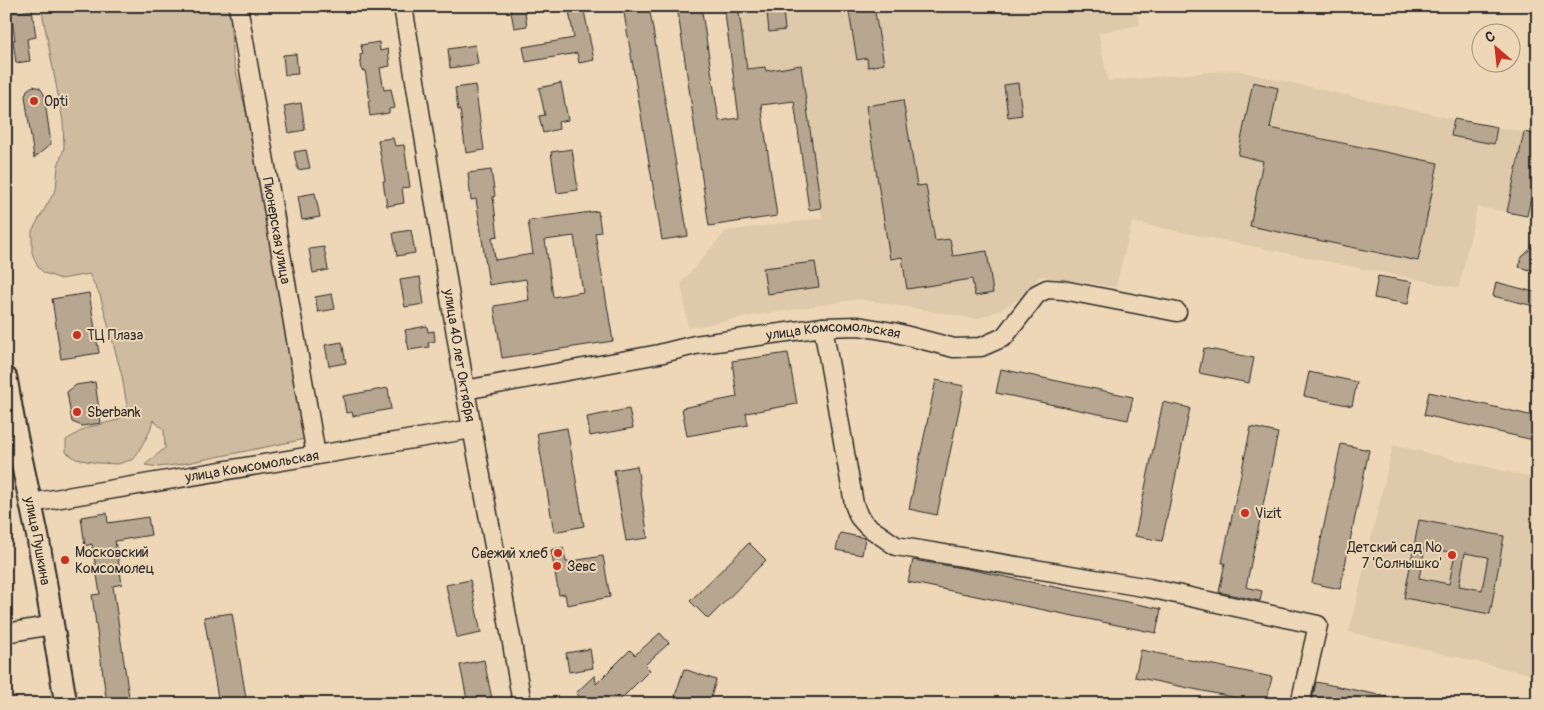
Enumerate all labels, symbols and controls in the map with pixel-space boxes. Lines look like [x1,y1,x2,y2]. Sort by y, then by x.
north arrow [1472,22,1522,72]
text: С [1482,27,1498,46]
place label: Opti [44,93,68,110]
marker: Opti [28,95,40,107]
street label: Пионерская улица [259,176,295,285]
street label: улица 40 лет Октября [440,287,479,423]
street label: улица Комсомольская [764,317,902,344]
place label: ТЦ Плаза [87,327,143,344]
marker: ТЦ Плаза [71,329,83,341]
place label: Sberbank [87,404,141,421]
marker: Sberbank [71,406,83,418]
street label: улица Комсомольская [183,446,320,486]
street label: улица Пушкина [21,494,54,586]
place label: Vizit [1255,505,1282,522]
marker: Vizit [1239,507,1251,519]
place label: Детский сад № 7 'Солнышко' [1346,539,1442,572]
place label: Московский Комсомолец [75,544,154,577]
place label: Свежий хлеб [471,545,548,562]
marker: Свежий хлеб [552,547,564,559]
marker: Детский сад № 7 'Солнышко' [1446,549,1458,561]
marker: Московский Комсомолец [59,554,71,566]
place label: Зевс [567,558,596,575]
marker: Зевс [551,560,563,572]

